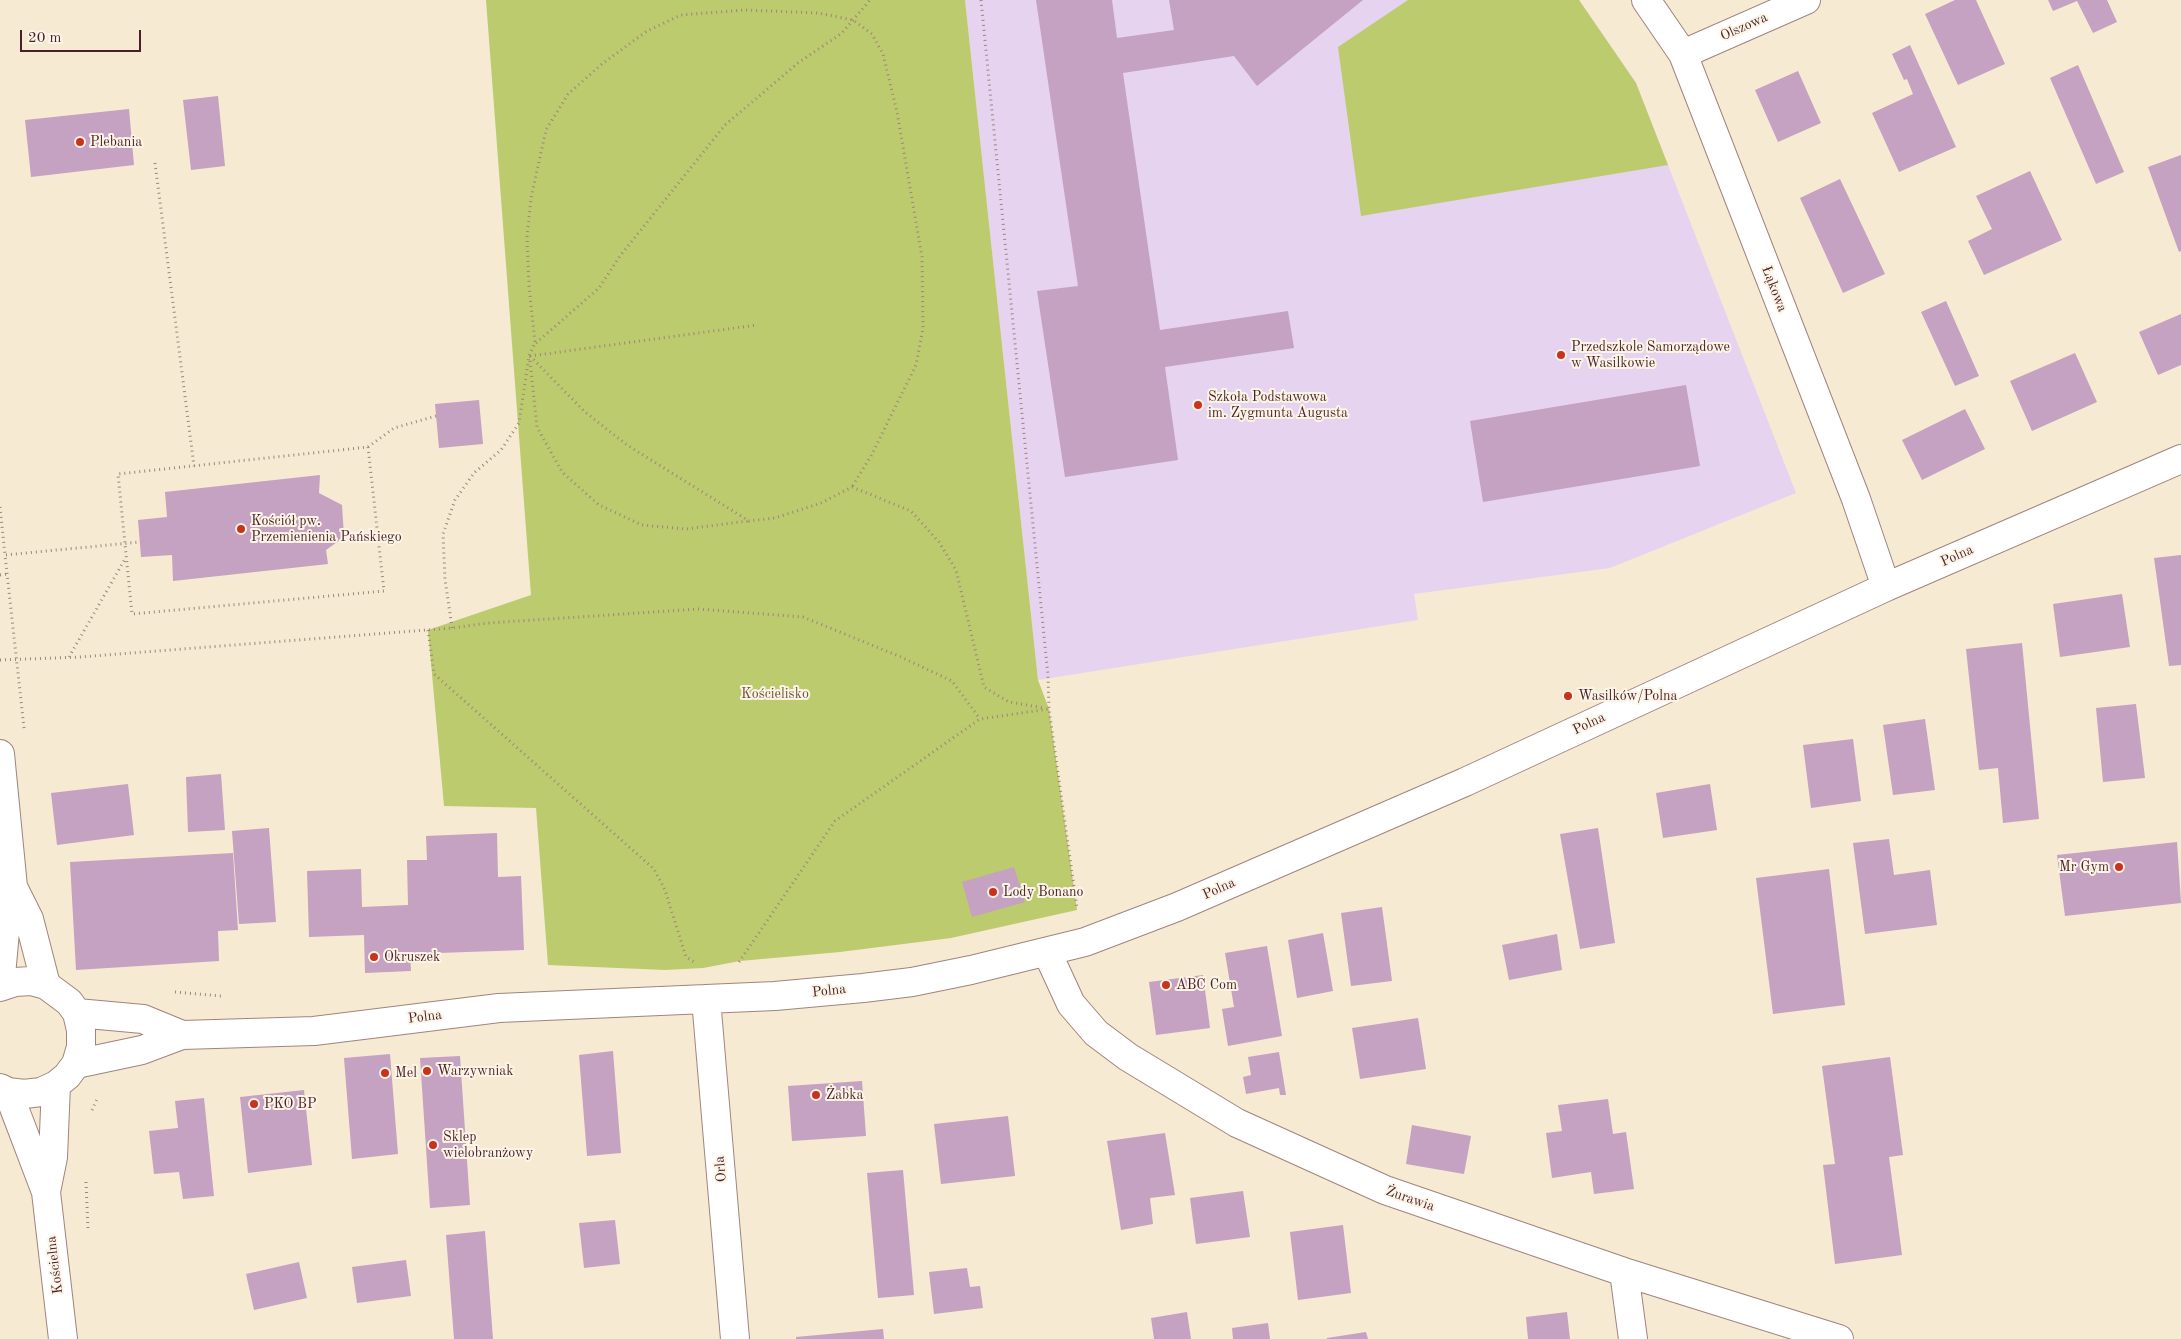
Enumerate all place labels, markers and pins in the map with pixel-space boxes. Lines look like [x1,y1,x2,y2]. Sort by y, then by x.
place label: Plebania [90,134,142,150]
marker: Plebania [74,136,86,148]
place label: Przedszkole Samorządowe w Wasilkowie [1571,339,1730,372]
marker: Przedszkole Samorządowe w Wasilkowie [1555,349,1567,361]
place label: Szkoła Podstawowa im. Zygmunta Augusta [1208,389,1348,422]
marker: Szkoła Podstawowa im. Zygmunta Augusta [1192,399,1204,411]
place label: Kościół pw. Przemienienia Pańskiego [251,513,402,546]
marker: Kościół pw. Przemienienia Pańskiego [235,523,247,535]
place label: Wasilków/Polna [1578,688,1678,704]
marker: Wasilków/Polna [1562,690,1574,702]
place label: Mr Gym [2059,859,2109,875]
marker: Mr Gym [2113,861,2125,873]
place label: Lody Bonano [1003,884,1084,900]
marker: Lody Bonano [987,886,999,898]
place label: Okruszek [384,949,440,965]
marker: Okruszek [368,951,380,963]
place label: ABC Com [1176,977,1237,993]
marker: ABC Com [1160,979,1172,991]
place label: Warzywniak [437,1063,513,1079]
place label: Mel [395,1065,417,1081]
marker: Warzywniak [421,1065,433,1077]
marker: Mel [379,1067,391,1079]
place label: Żabka [826,1087,863,1103]
marker: Żabka [810,1089,822,1101]
place label: PKO BP [264,1096,316,1112]
marker: PKO BP [248,1098,260,1110]
place label: Sklep wielobranżowy [443,1129,533,1162]
marker: Sklep wielobranżowy [427,1139,439,1151]

